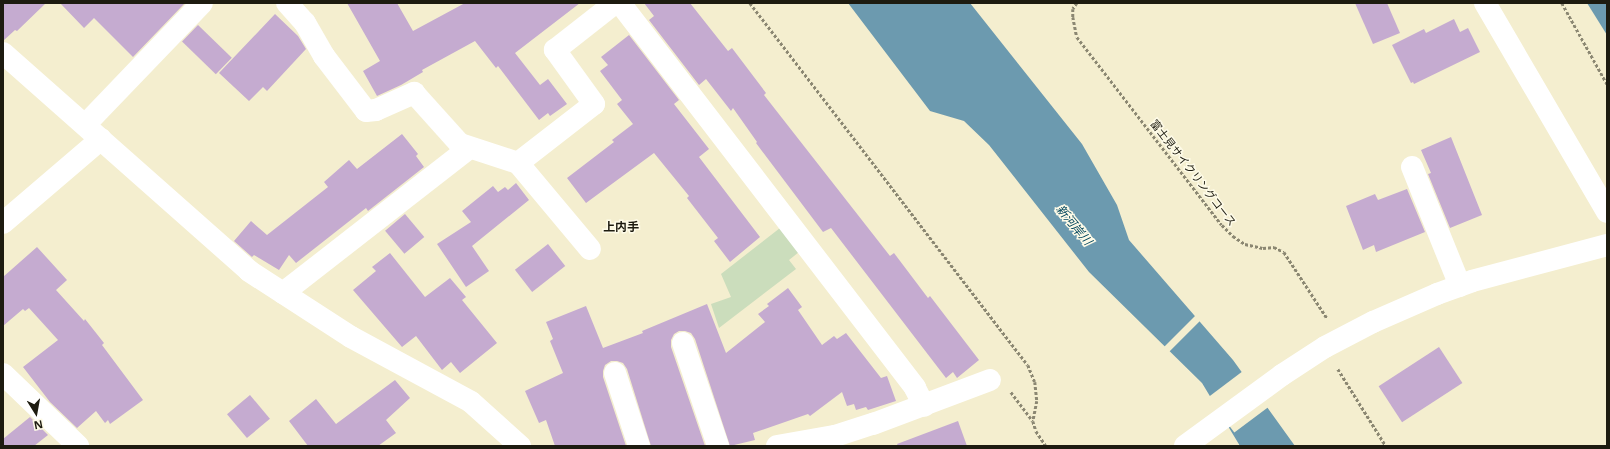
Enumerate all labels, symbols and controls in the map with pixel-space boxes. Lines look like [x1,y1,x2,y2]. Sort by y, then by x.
street label: 富士見サイクリングコース [1147,117,1239,229]
water label: 新河岸川 [1053,202,1095,248]
district label: 上内手 [603,220,639,234]
north arrow [16,393,56,433]
text: N [33,417,44,433]

